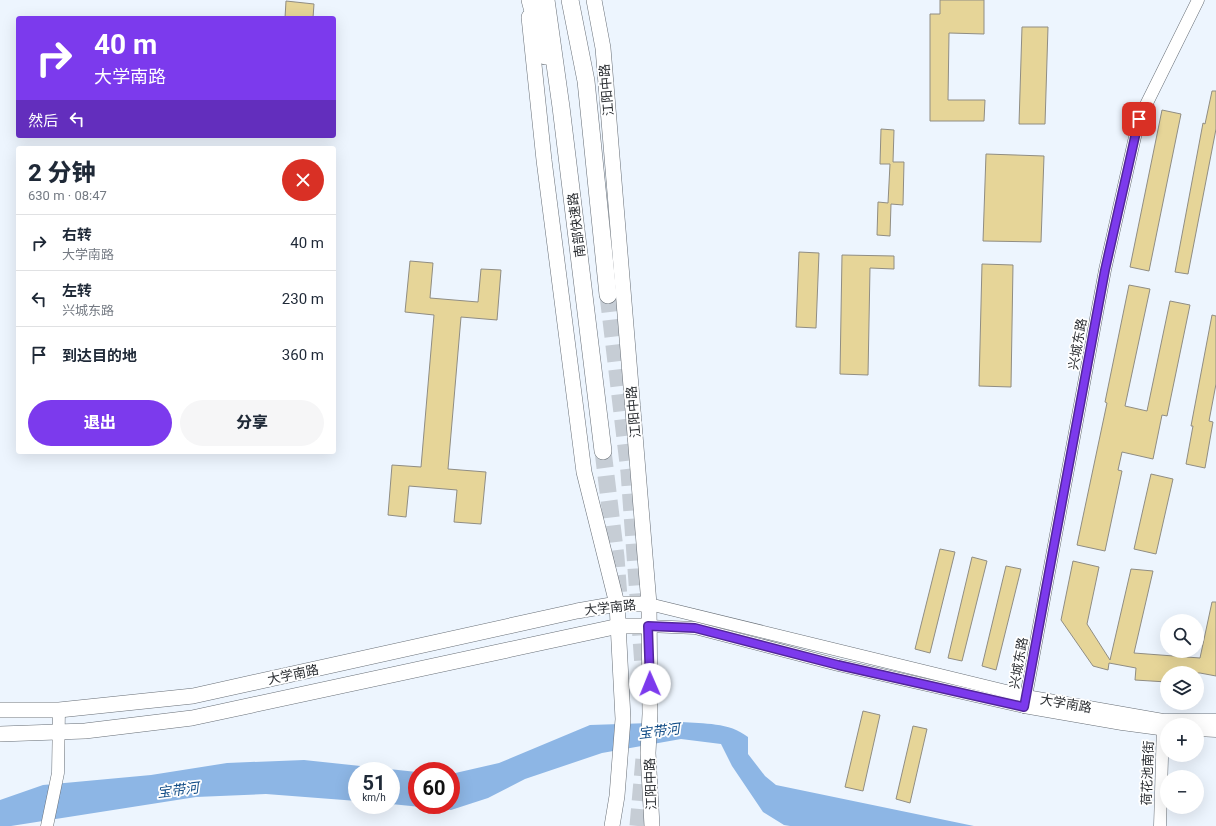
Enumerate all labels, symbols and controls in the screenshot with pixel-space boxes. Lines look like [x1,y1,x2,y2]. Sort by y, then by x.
text: 40 m [94,28,157,61]
icon: right [28,32,80,84]
street label: 江阳中路 [597,63,616,117]
text: 大学南路 [94,66,166,87]
pin [1122,102,1156,136]
icon: left [66,108,88,130]
icon: arrive [1128,108,1150,130]
text: 然后 [28,112,58,130]
text: 2 分钟 [28,159,96,187]
button: close [282,159,324,201]
text: 630 m · 08:47 [28,188,107,203]
street label: 南部快速路 [565,192,588,258]
text: 右转 [62,226,92,244]
icon: right [28,232,50,254]
text: 40 m [290,234,324,252]
text: 大学南路 [62,247,114,262]
text: 左转 [62,282,92,300]
icon: left [28,288,50,310]
text: 230 m [282,290,324,308]
text: 兴城东路 [62,303,114,318]
street label: 兴城东路 [1066,317,1089,371]
icon: arrive [28,344,50,366]
text: 360 m [282,346,324,364]
text: 到达目的地 [62,347,137,365]
street label: 江阳中路 [624,385,643,439]
button: 退出 [28,400,172,446]
button: 分享 [180,400,324,446]
street label: 大学南路 [583,597,637,618]
map controls [1160,614,1204,814]
button: search [1160,614,1204,658]
street label: 兴城东路 [1007,636,1030,690]
street label: 大学南路 [266,662,320,687]
position arrow [629,663,671,705]
button: layers [1160,666,1204,710]
street label: 大学南路 [1039,692,1093,715]
button: + [1160,718,1204,762]
water label: 宝带河 [637,720,684,741]
street label: 荷花池南街 [1139,740,1156,806]
street label: 江阳中路 [642,758,659,810]
speed limit sign: 60 [408,762,460,814]
button: − [1160,770,1204,814]
text: 51 [363,771,385,795]
water label: 宝带河 [156,779,203,800]
text: km/h [362,792,386,803]

